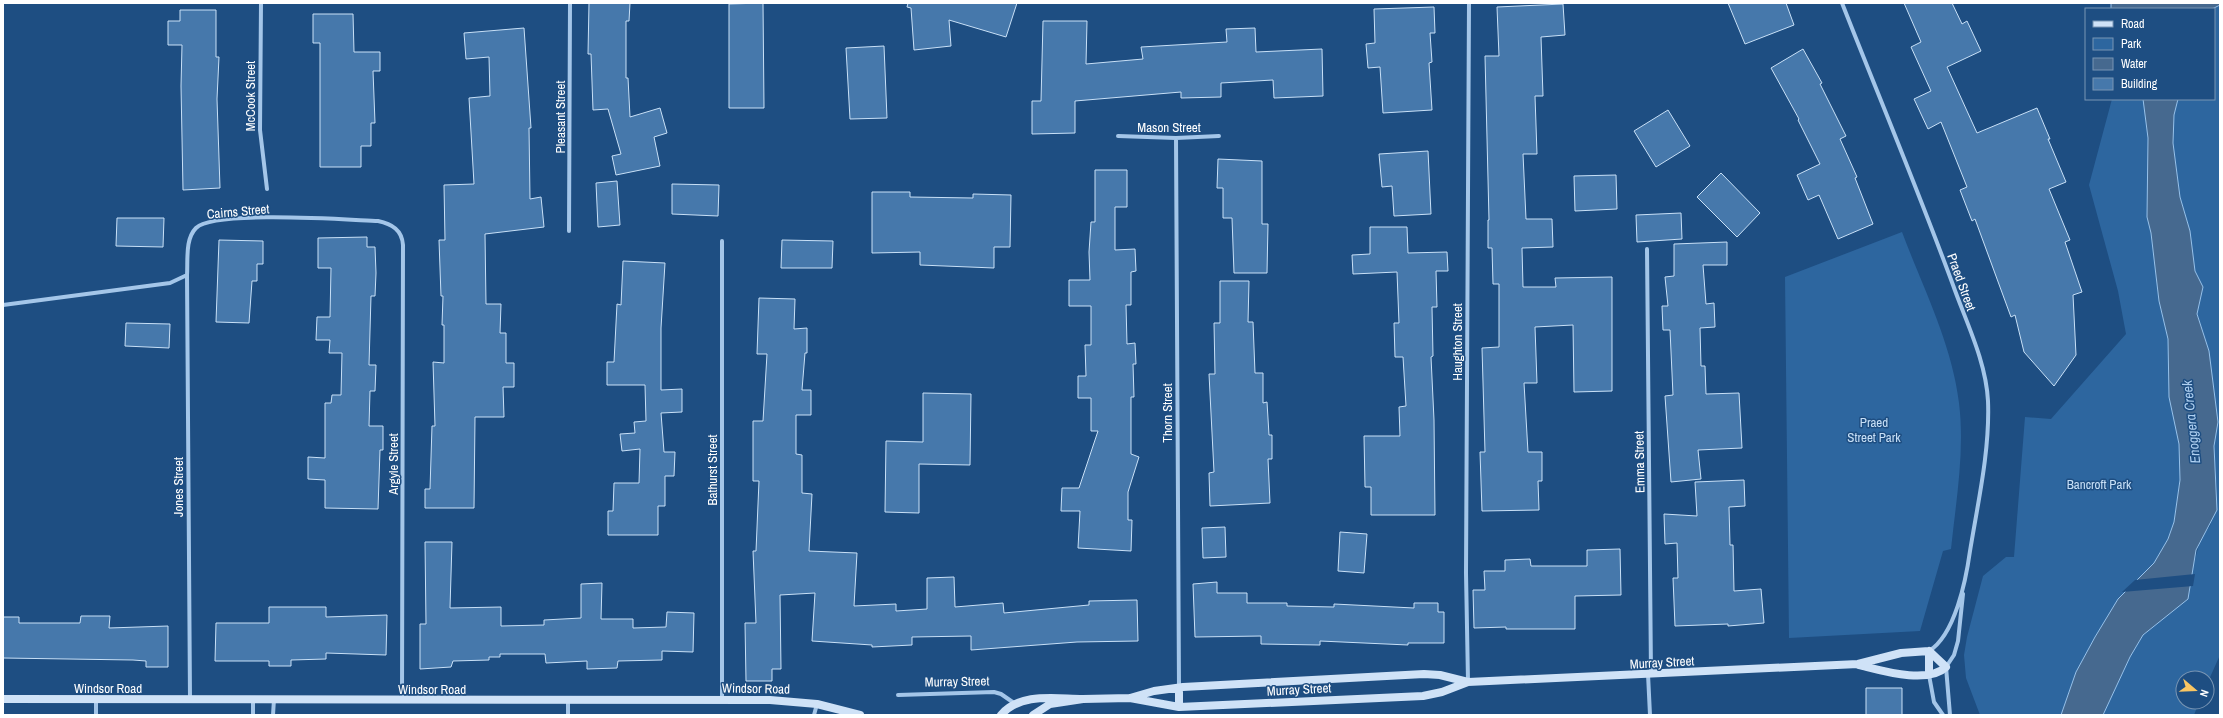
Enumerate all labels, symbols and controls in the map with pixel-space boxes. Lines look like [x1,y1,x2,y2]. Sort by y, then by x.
legend [2085,8,2215,100]
text: Road [2121,16,2145,32]
text: Park [2121,36,2141,52]
text: Water [2121,56,2148,72]
street label: McCook Street [242,61,259,131]
text: Building [2121,76,2158,92]
street label: Pleasant Street [552,81,569,153]
street label: Mason Street [1137,119,1201,136]
street label: Cairns Street [206,200,270,223]
street label: Praed Street [1943,251,1980,313]
street label: Haughton Street [1449,303,1466,381]
water label: Enoggera Creek [2178,378,2204,465]
street label: Thorn Street [1159,383,1176,443]
park label: Praed Street Park [1847,414,1901,446]
street label: Emma Street [1630,431,1649,493]
street label: Argyle Street [385,433,402,496]
street label: Bathurst Street [704,434,721,506]
street label: Jones Street [170,457,187,517]
park label: Bancroft Park [2067,476,2132,493]
street label: Murray Street [1629,652,1695,673]
north arrow [2175,670,2215,710]
street label: Murray Street [925,672,989,691]
street label: Windsor Road [722,679,790,698]
street label: Murray Street [1266,679,1332,700]
street label: Windsor Road [74,680,142,697]
street label: Windsor Road [398,681,466,698]
text: N [2197,688,2212,699]

